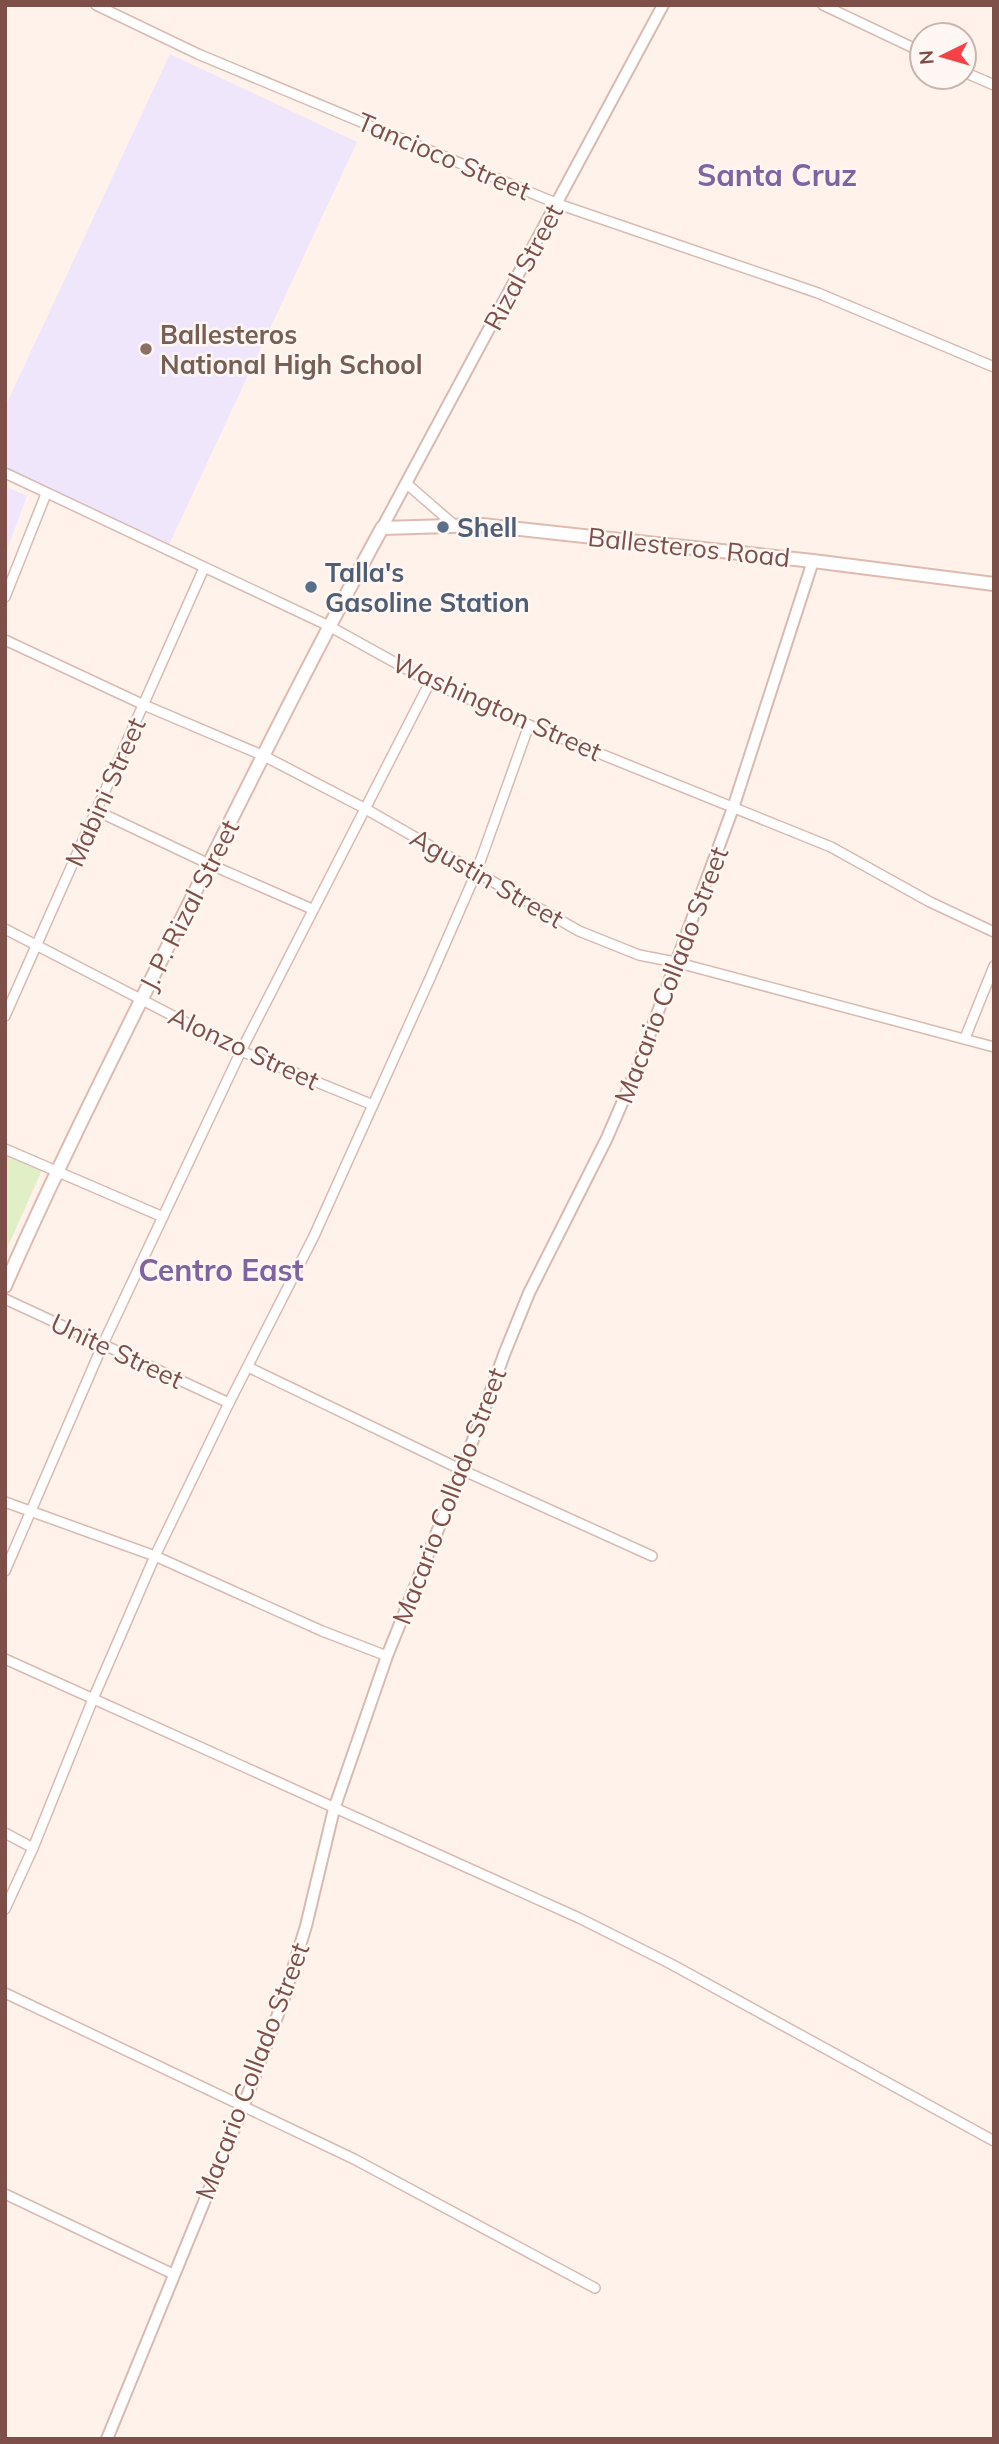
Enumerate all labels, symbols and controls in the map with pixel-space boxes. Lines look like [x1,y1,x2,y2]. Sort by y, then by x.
north arrow [908,21,978,91]
text: N [913,49,939,66]
street label: Tancioco Street [353,105,535,207]
district label: Santa Cruz [697,156,857,194]
street label: Rizal Street [476,198,570,336]
place label: Ballesteros National High School [160,318,423,381]
marker: Ballesteros National High School [138,341,154,357]
place label: Shell [457,511,517,544]
marker: Shell [435,519,451,535]
street label: Ballesteros Road [586,520,792,574]
place label: Talla's Gasoline Station [325,556,530,619]
marker: Talla's Gasoline Station [303,579,319,595]
street label: Washington Street [387,646,607,768]
street label: Mabini Street [57,712,153,872]
street label: J. P. Rizal Street [132,814,246,996]
street label: Agustin Street [404,821,570,935]
street label: Macario Collado Street [607,842,735,1108]
street label: Alonzo Street [164,999,324,1097]
district label: Centro East [138,1251,304,1289]
street label: Unite Street [46,1306,188,1396]
street label: Macario Collado Street [385,1363,513,1629]
street label: Macario Collado Street [188,1938,316,2204]

